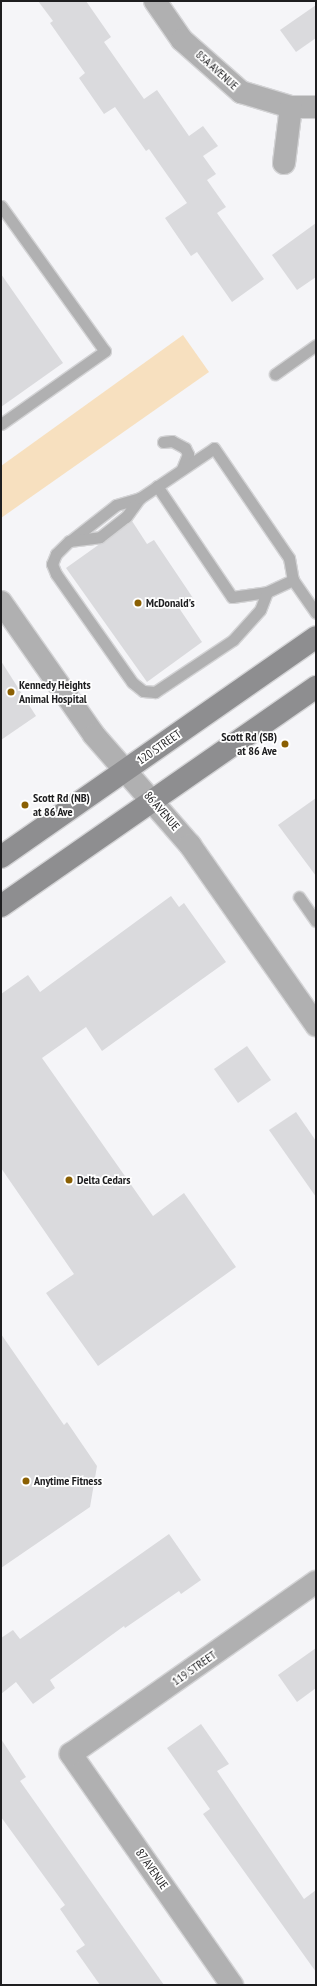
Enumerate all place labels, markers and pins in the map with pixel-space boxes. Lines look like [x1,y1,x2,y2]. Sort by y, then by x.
place label: McDonald's [146,596,195,610]
marker: McDonald's [133,598,143,608]
place label: Kennedy Heights Animal Hospital [19,678,91,706]
marker: Kennedy Heights Animal Hospital [6,687,16,697]
place label: Scott Rd (SB) at 86 Ave [221,730,277,758]
marker: Scott Rd (SB) at 86 Ave [280,739,290,749]
place label: Scott Rd (NB) at 86 Ave [33,791,90,819]
marker: Scott Rd (NB) at 86 Ave [20,800,30,810]
place label: Delta Cedars [77,1173,131,1187]
marker: Delta Cedars [64,1175,74,1185]
place label: Anytime Fitness [34,1474,102,1488]
marker: Anytime Fitness [21,1476,31,1486]

